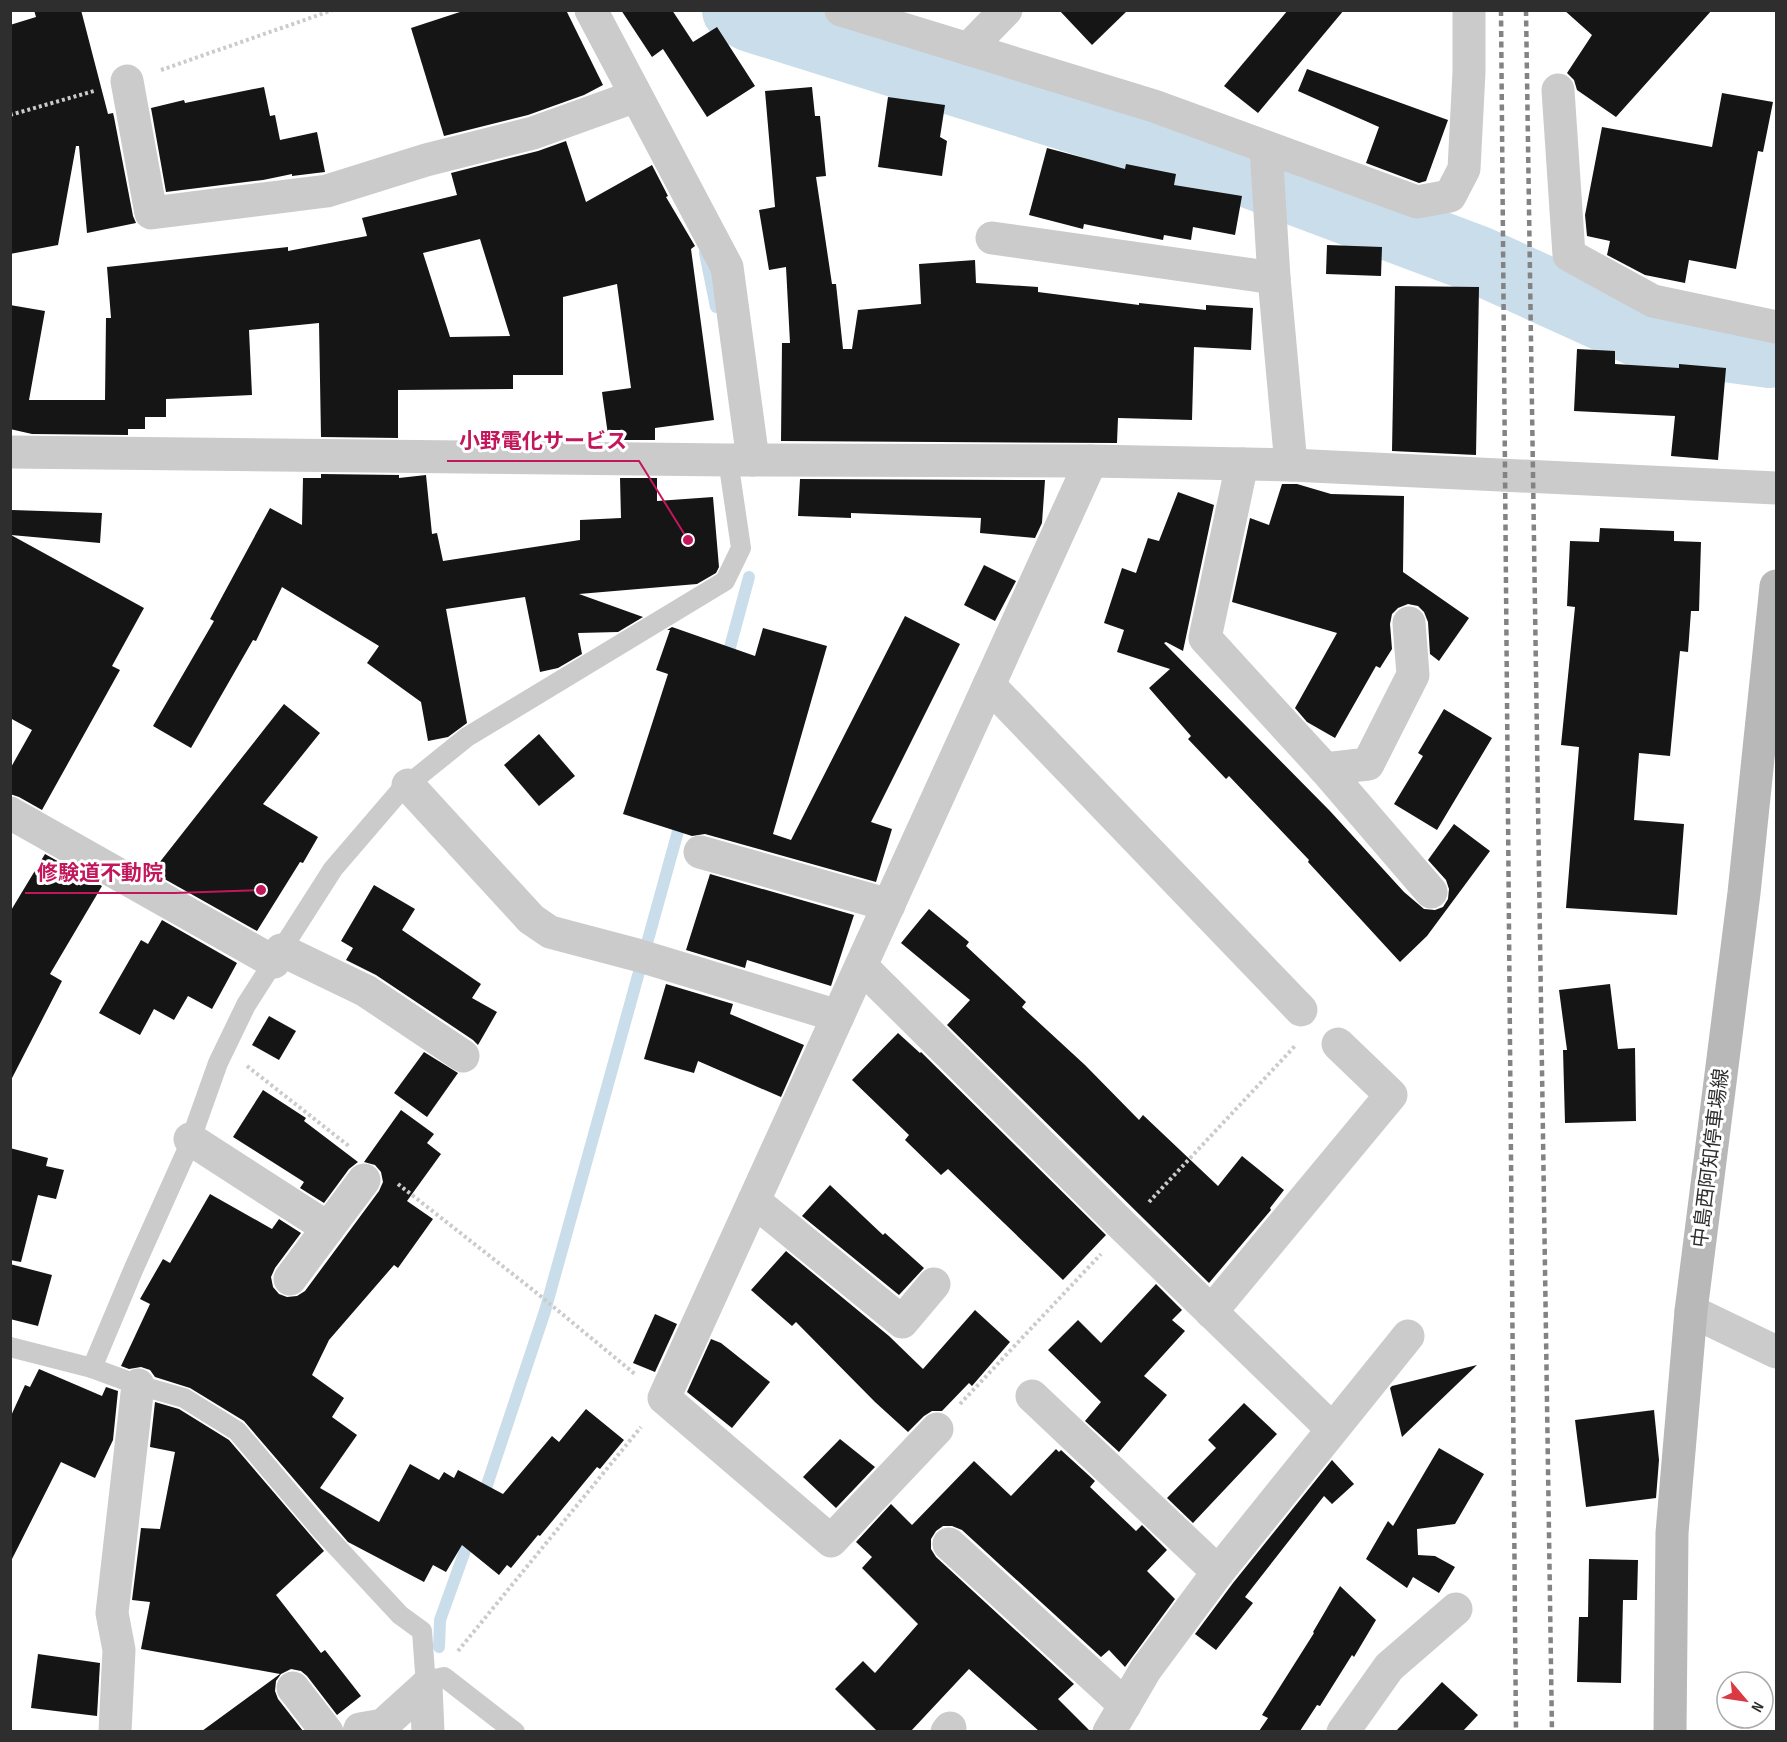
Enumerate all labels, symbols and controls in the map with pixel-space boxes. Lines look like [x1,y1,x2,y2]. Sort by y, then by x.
callout: 小野電化サービス [447,422,639,461]
text: 小野電化サービス [459,429,627,454]
callout: 修験道不動院 [25,854,175,893]
text: 修験道不動院 [37,861,163,886]
street label: 中島西阿知停車場線 [1688,1067,1734,1249]
north arrow [1715,1670,1775,1730]
text: N [1746,1698,1767,1715]

